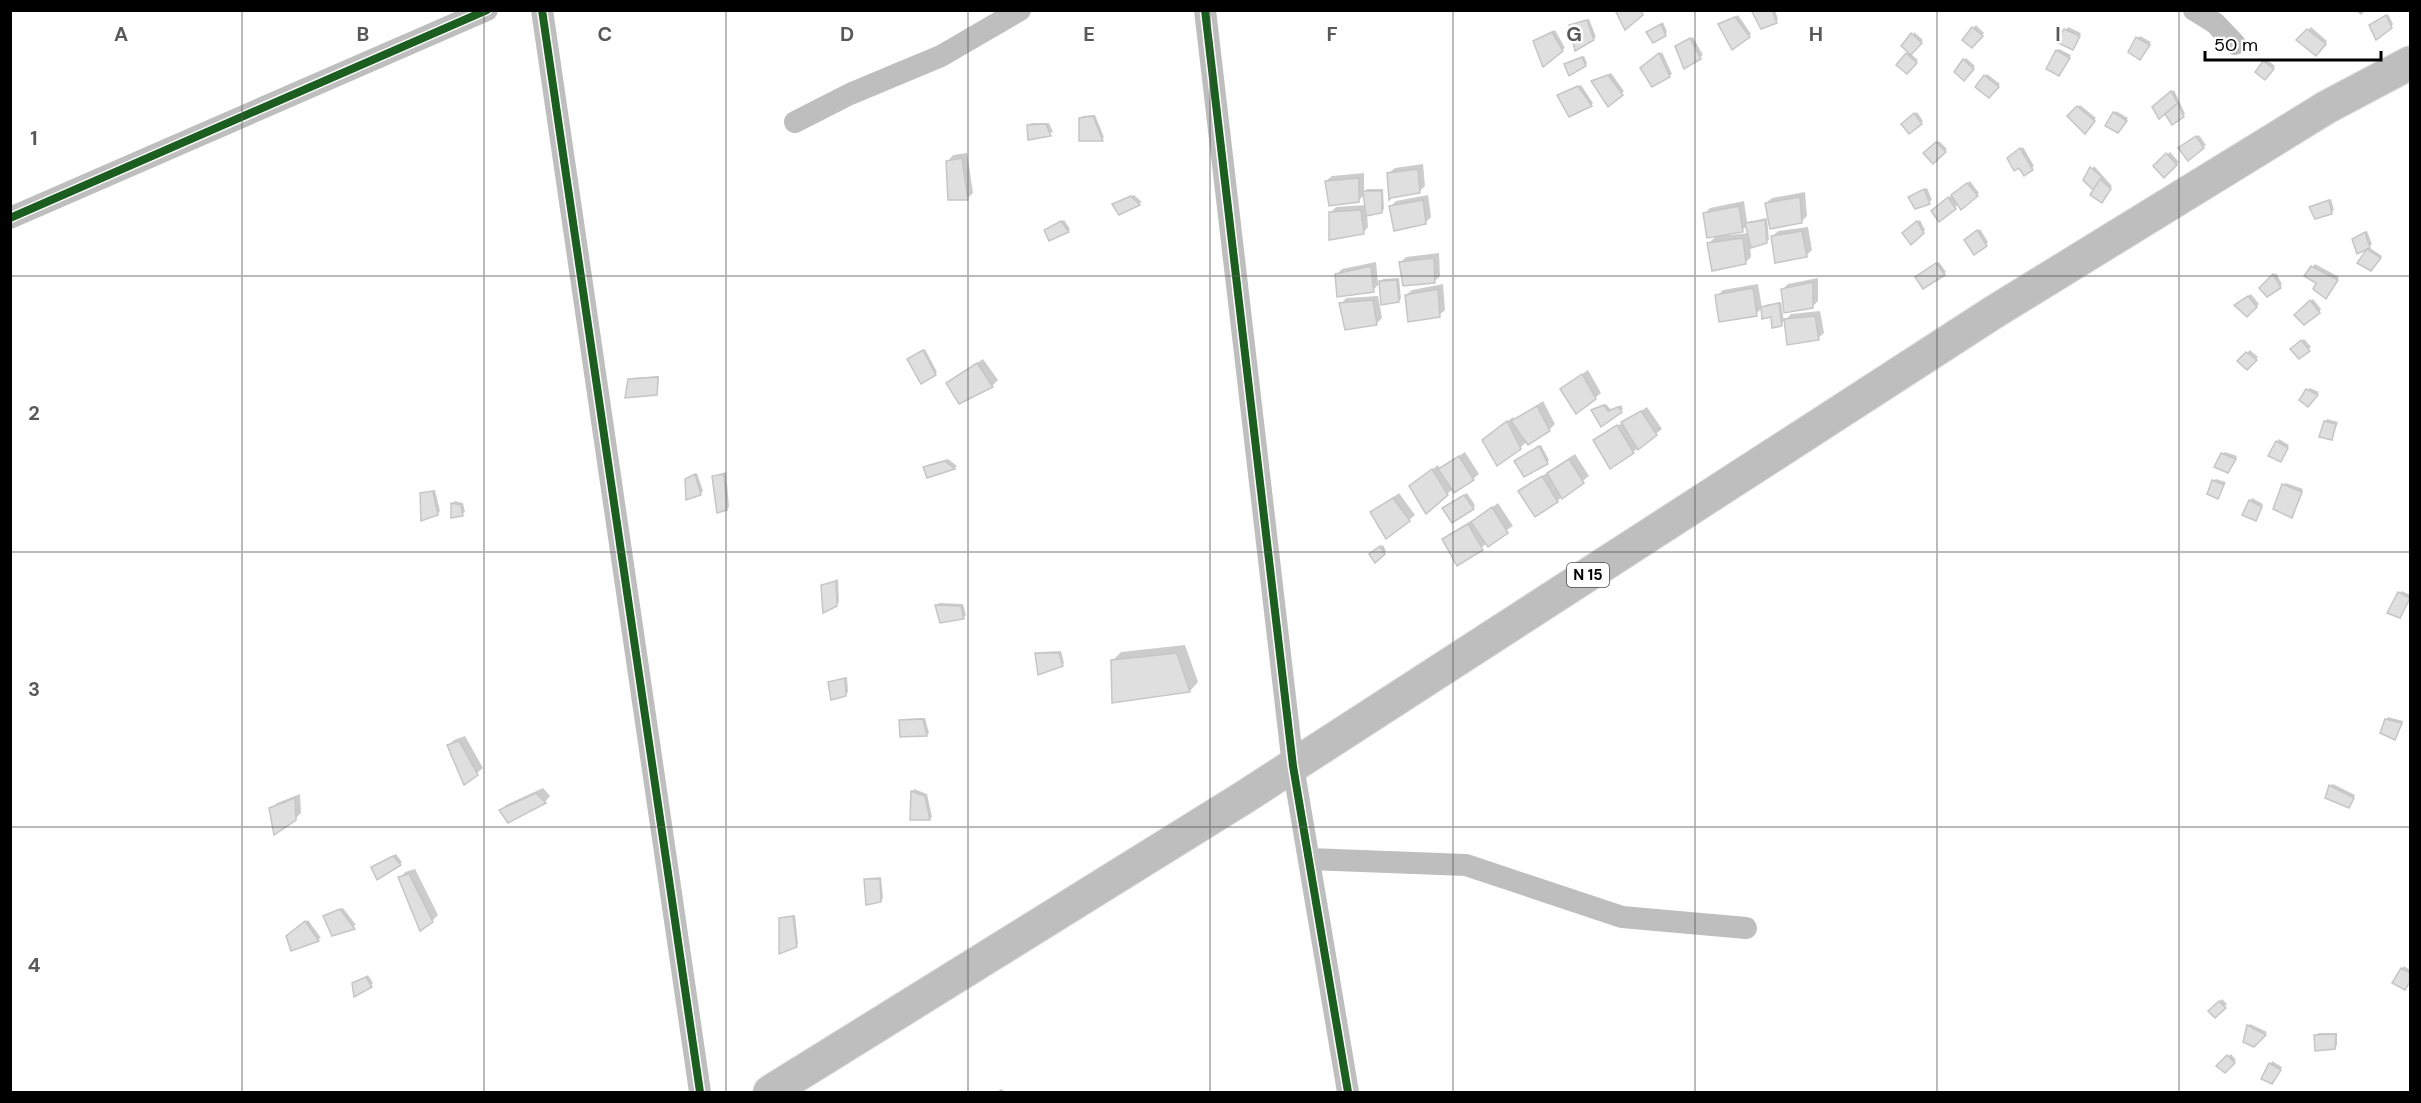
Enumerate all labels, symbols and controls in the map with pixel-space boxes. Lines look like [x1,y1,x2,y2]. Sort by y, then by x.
text: A [114,21,128,47]
text: B [357,21,369,47]
text: C [598,21,612,47]
text: D [840,21,854,47]
text: E [1083,21,1095,47]
text: F [1326,21,1338,47]
text: G [1566,21,1582,47]
text: H [1809,21,1823,47]
text: I [2055,21,2061,47]
scale bar [2205,24,2380,62]
text: 50 m [2214,33,2258,57]
text: 1 [30,125,38,151]
text: 2 [28,400,40,426]
road number: N 15 [1567,563,1609,587]
text: 3 [28,676,40,702]
text: 4 [28,952,41,978]

